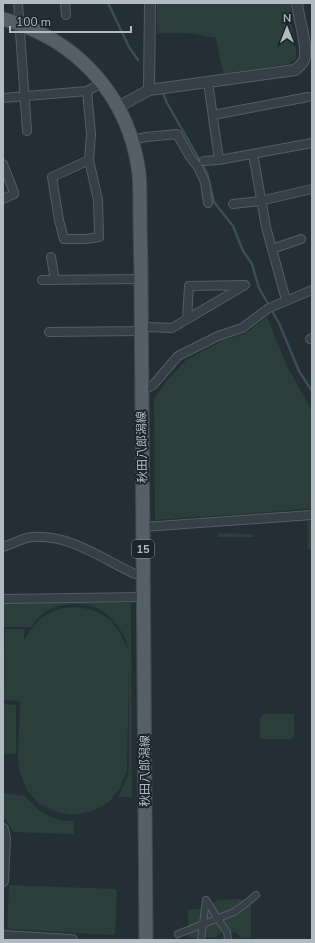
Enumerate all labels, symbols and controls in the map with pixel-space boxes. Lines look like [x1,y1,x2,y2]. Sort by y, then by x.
scale bar [10,8,131,34]
north arrow [267,8,307,48]
text: N [283,11,291,26]
text: 100 m [16,14,51,30]
street label: 秋田八郎潟線 [133,411,151,483]
road number: 15 [132,540,154,558]
street label: 秋田八郎潟線 [137,735,153,807]

